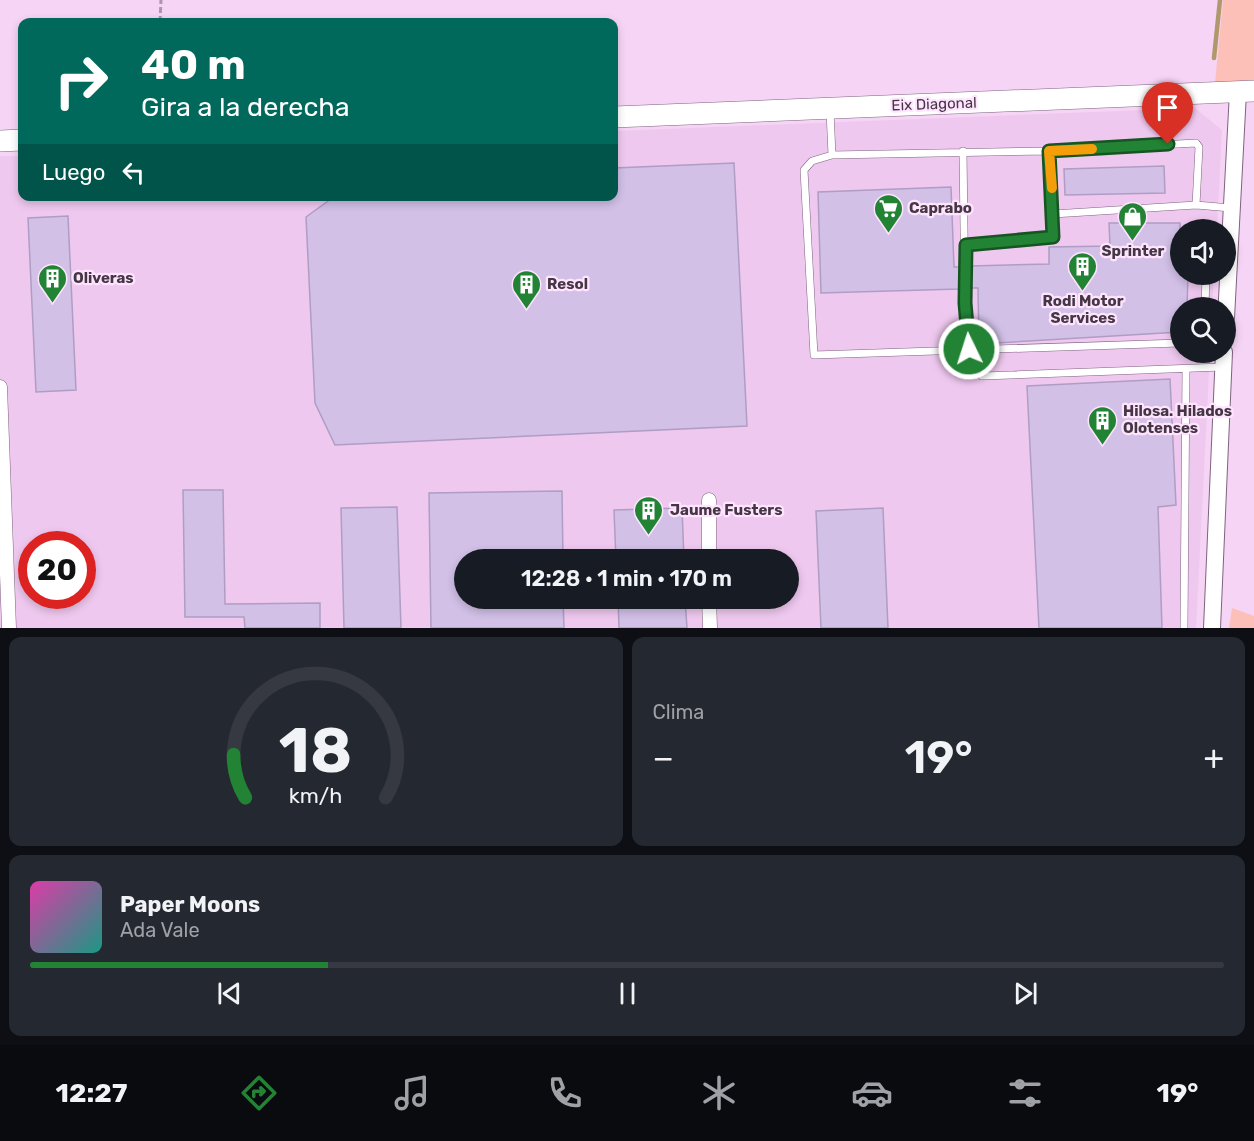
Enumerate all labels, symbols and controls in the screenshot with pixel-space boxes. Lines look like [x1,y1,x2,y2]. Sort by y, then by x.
text: 40 m [141,40,246,90]
icon: right [42,42,120,120]
pin [1142,82,1193,144]
text: Gira a la derecha [141,91,350,123]
icon: arrive [1151,91,1184,124]
street label: Eix Diagonal [891,94,977,114]
icon: left [117,156,150,189]
text: Luego [42,159,105,186]
supermarket icon: Caprabo [872,192,904,234]
place label: Caprabo [909,199,972,217]
shop icon: Sprinter [1117,200,1149,242]
map controls [1170,219,1236,363]
button: sound [1170,219,1236,285]
place label: Sprinter [1102,242,1165,260]
building icon: Rodi Motor Services [1067,250,1099,292]
building icon: Oliveras [36,262,68,304]
building icon: Resol [510,268,542,310]
place label: Oliveras [73,269,134,287]
place label: Resol [547,275,588,293]
place label: Rodi Motor Services [1043,292,1124,327]
button: search [1170,297,1236,363]
position arrow [937,317,1001,381]
place label: Hilosa. Hilados Olotenses [1123,402,1232,437]
building icon: Hilosa. Hilados Olotenses [1086,404,1118,446]
building icon: Jaume Fusters [633,494,665,536]
place label: Jaume Fusters [670,501,782,519]
speed limit sign: 20 [18,531,96,609]
text: 12:28 · 1 min · 170 m [521,565,732,592]
text: Clima [653,700,704,724]
text: 18 [279,714,352,788]
text: 19° [905,731,973,784]
text: − [653,738,674,777]
text: + [1203,738,1224,777]
text: km/h [289,784,343,809]
text: Paper Moons [120,891,260,918]
text: Ada Vale [120,918,200,942]
icon: previous [213,977,246,1010]
icon: pause [611,977,644,1010]
icon: next [1009,977,1042,1010]
icon: directions [238,1072,280,1114]
icon: music [391,1072,433,1114]
icon: phone [544,1072,586,1114]
icon: climate [698,1072,740,1114]
icon: car [851,1072,893,1114]
icon: filters [1004,1072,1046,1114]
text: 12:27 [56,1077,127,1109]
text: 19° [1157,1077,1198,1109]

